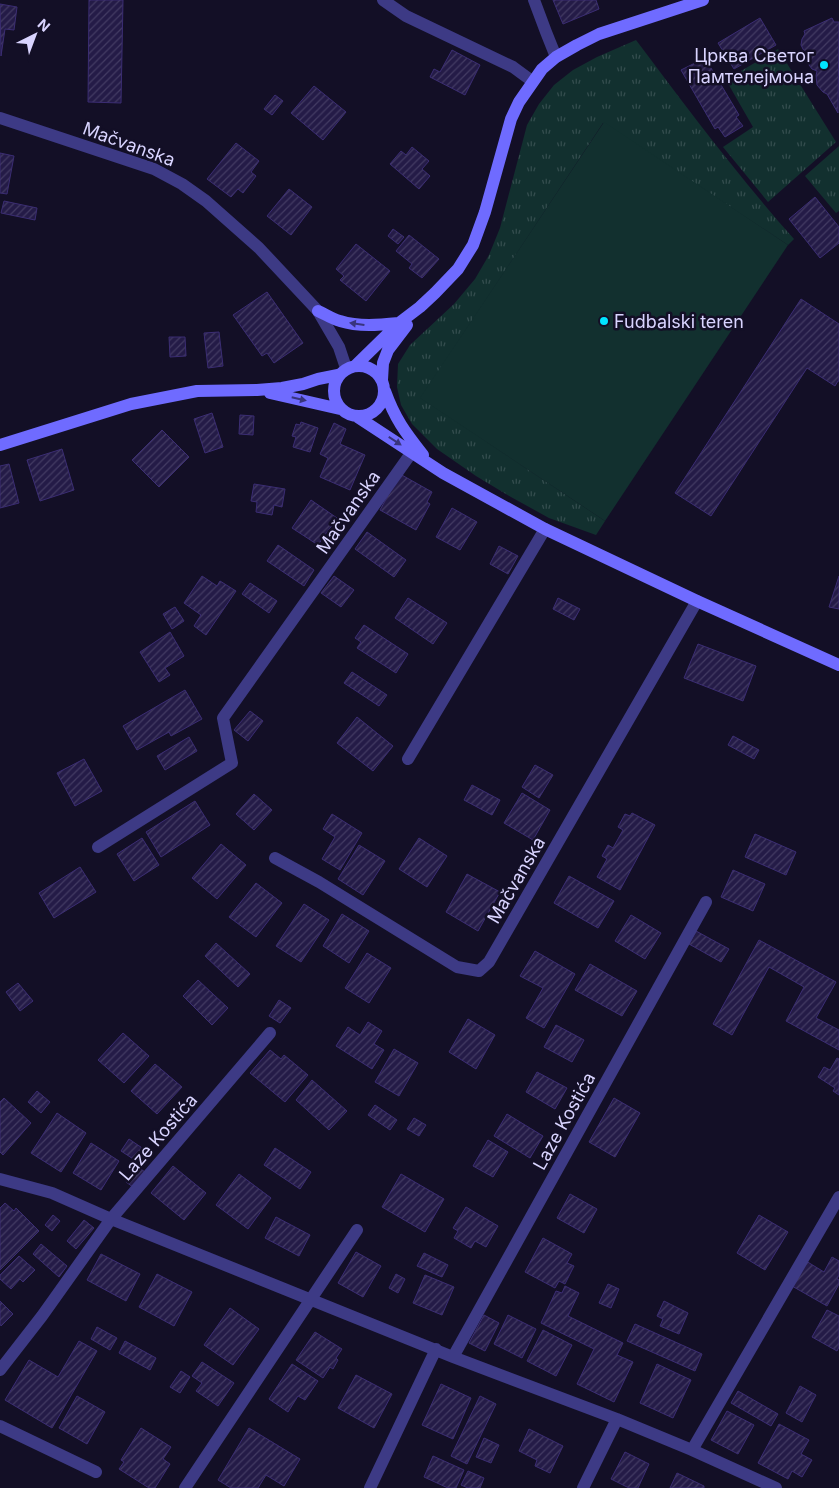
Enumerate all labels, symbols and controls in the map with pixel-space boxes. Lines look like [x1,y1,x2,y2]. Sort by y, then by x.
north arrow [10,10,60,60]
text: N [34,15,54,35]
place label: Црква Светог Памтелејмона [687,45,814,87]
marker: Црква Светог Памтелејмона [818,59,830,71]
street label: Mačvanska [80,118,178,170]
place label: Fudbalski teren [614,311,744,332]
marker: Fudbalski teren [598,315,610,327]
one-way arrow [349,320,365,328]
one-way arrow [291,395,306,403]
one-way arrow [388,436,401,446]
street label: Mačvanska [312,466,384,558]
street label: Mačvanska [483,833,549,927]
street label: Laze Kostića [529,1069,599,1173]
street label: Laze Kostića [115,1089,201,1185]

